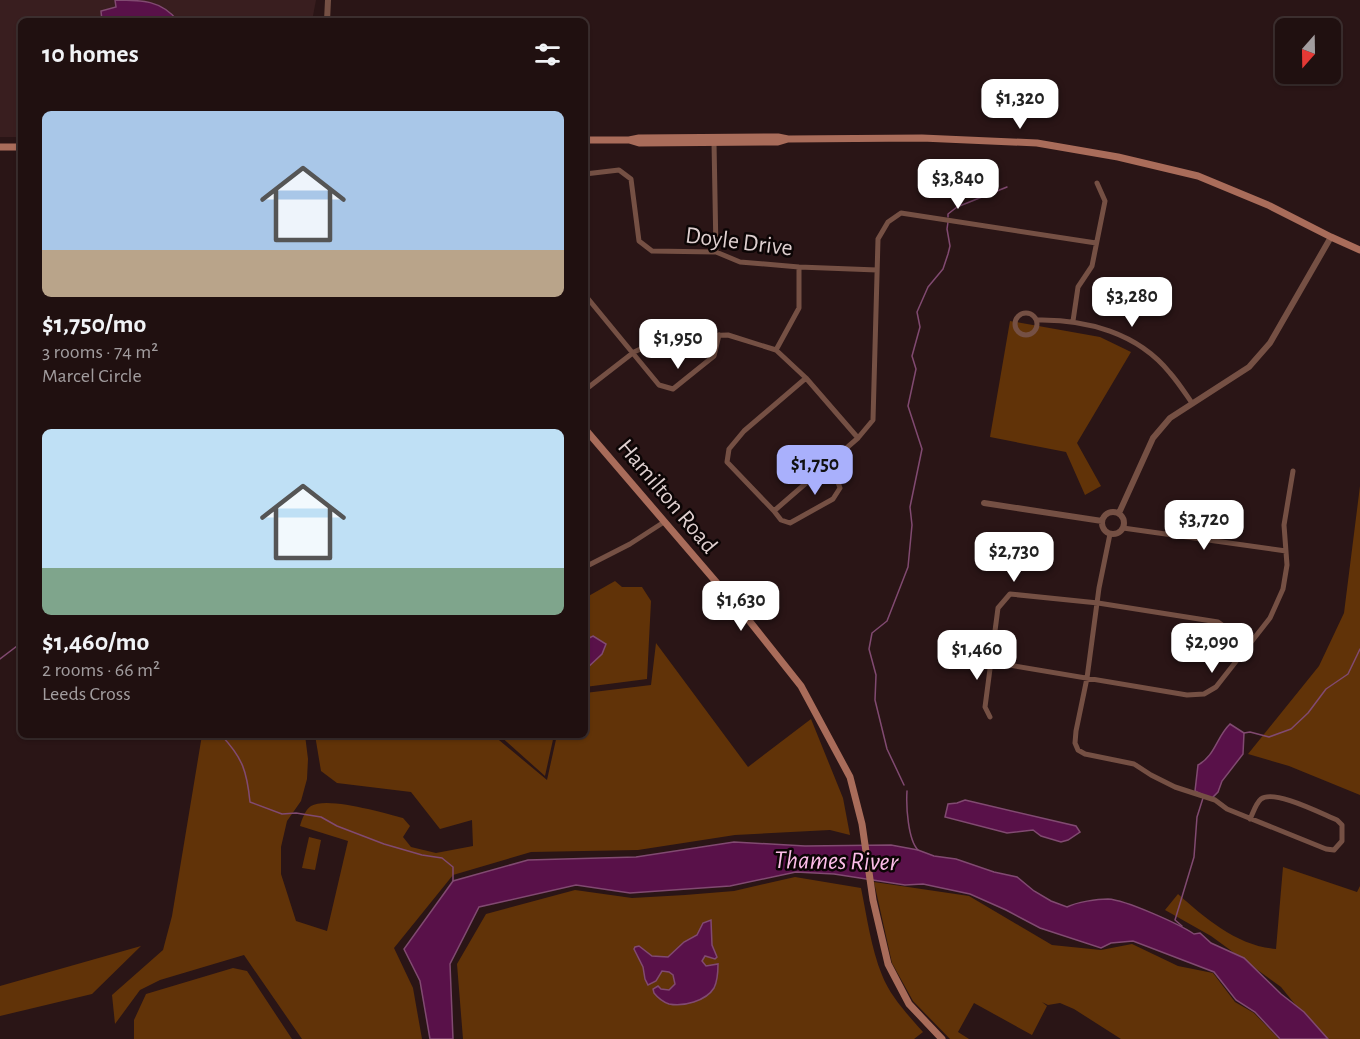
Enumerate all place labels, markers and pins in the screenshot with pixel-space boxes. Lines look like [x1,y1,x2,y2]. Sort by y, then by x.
pin: $1,320 [971,79,1069,130]
pin: $3,840 [909,159,1007,210]
pin: $3,280 [1083,277,1181,328]
pin: $1,950 [629,319,727,370]
pin: $1,750 [766,445,864,496]
pin: $3,720 [1155,500,1253,551]
pin: $2,730 [965,532,1063,583]
pin: $1,630 [692,581,790,632]
pin: $2,090 [1163,623,1261,674]
pin: $1,460 [928,630,1026,681]

